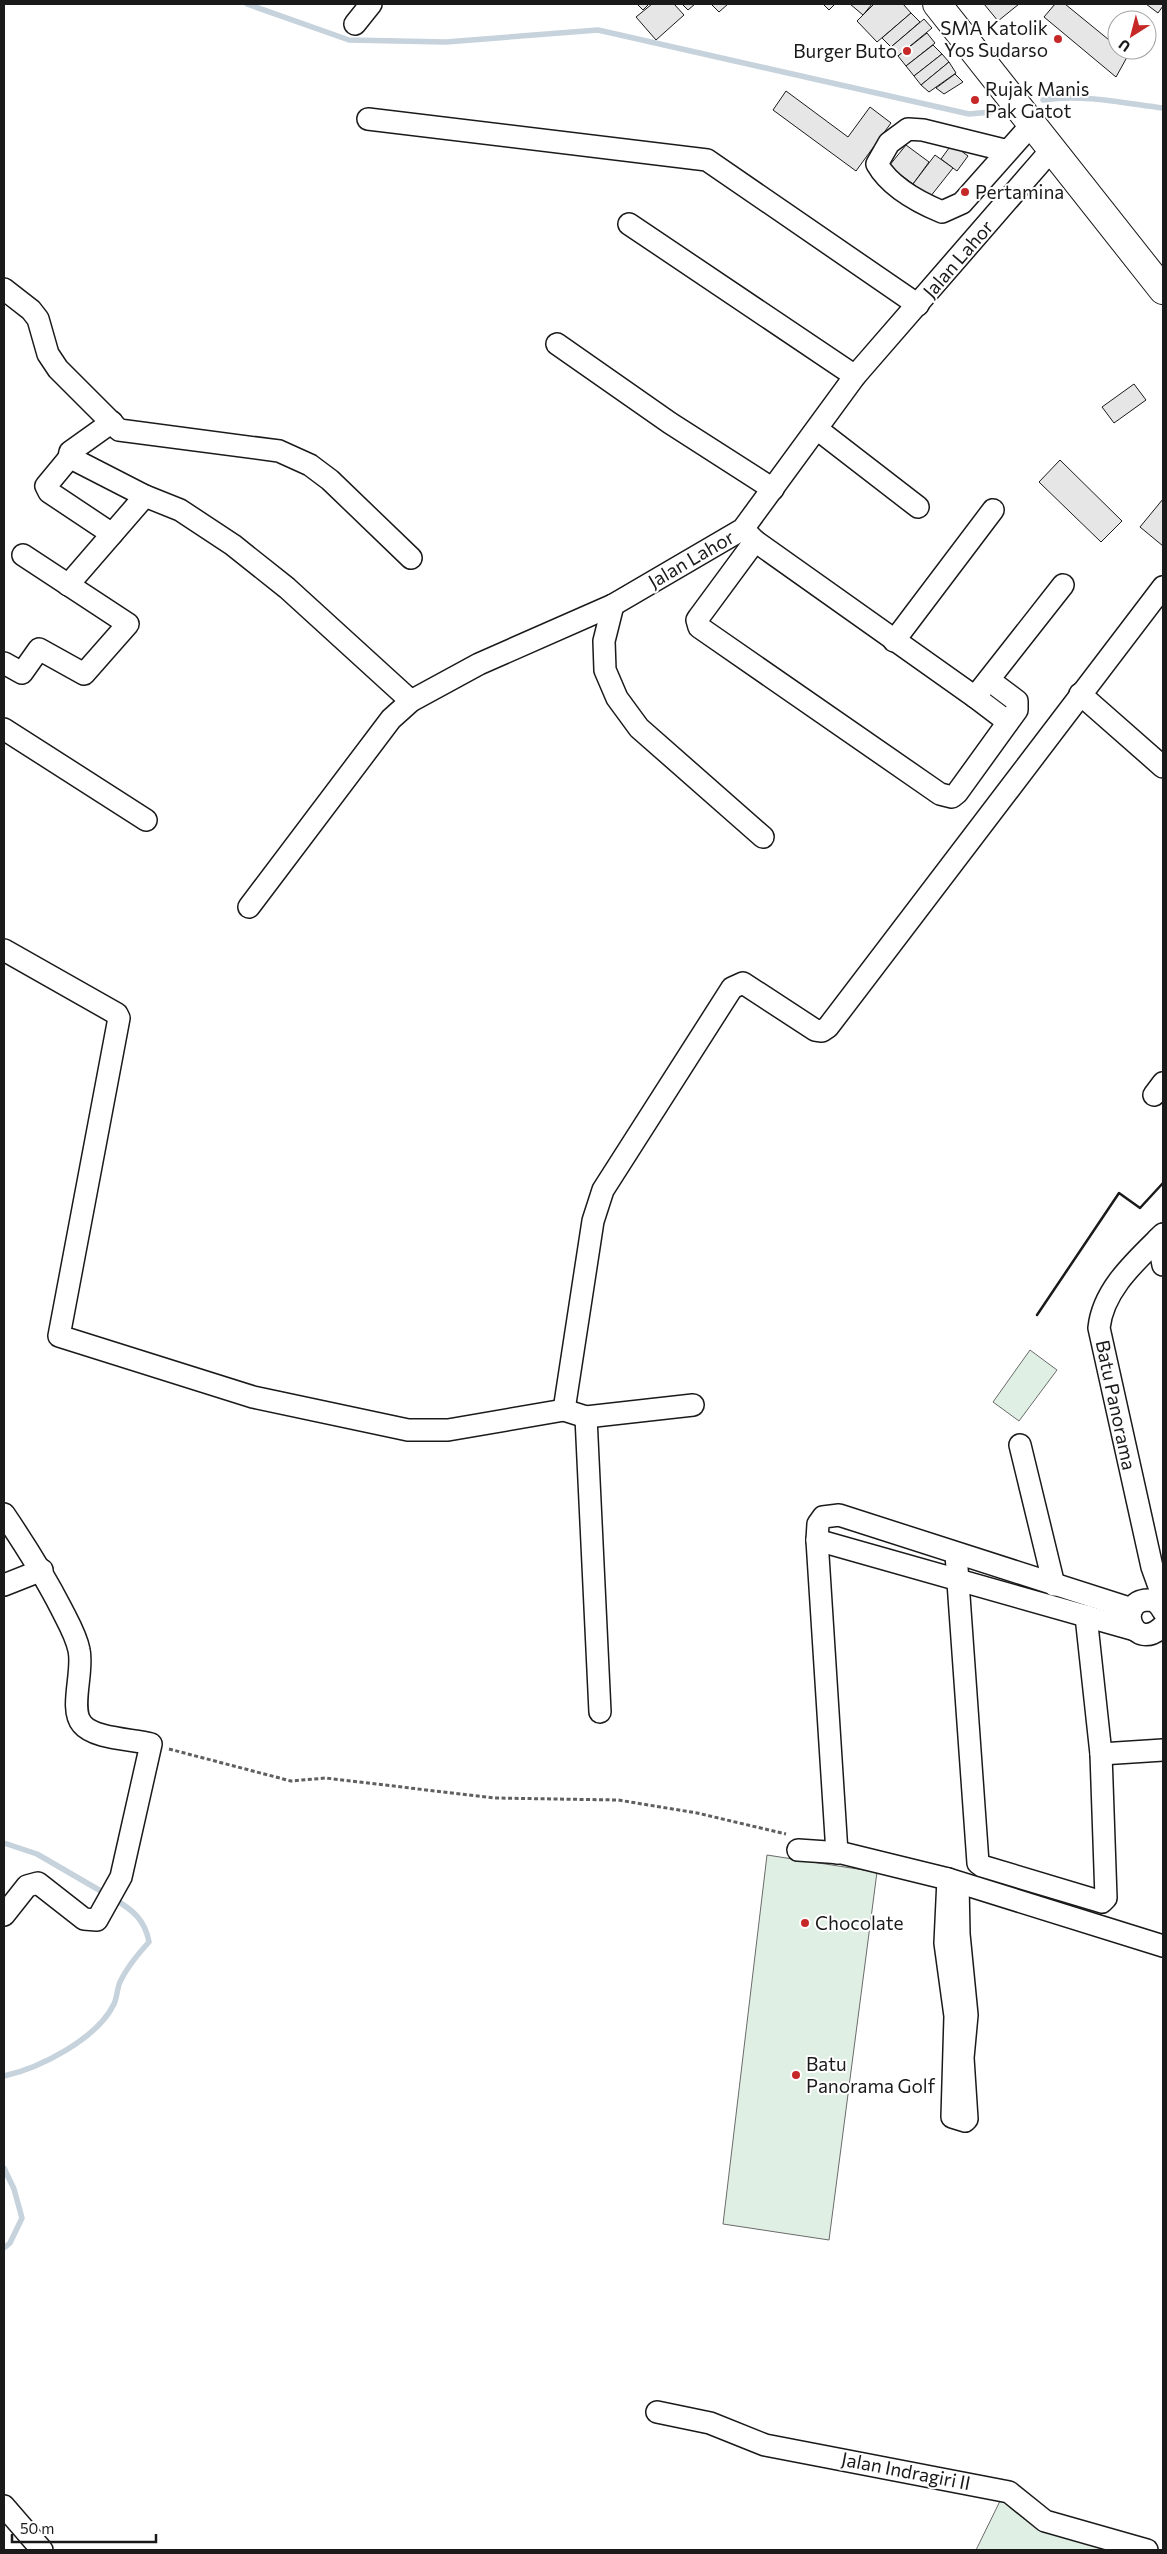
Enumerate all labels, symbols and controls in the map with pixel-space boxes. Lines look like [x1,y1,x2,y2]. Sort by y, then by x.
north arrow [1107,10,1157,60]
place label: SMA Katolik Yos Sudarso [940,16,1048,61]
marker: SMA Katolik Yos Sudarso [1052,33,1064,45]
text: U [1115,36,1133,56]
place label: Burger Buto [793,39,897,62]
marker: Burger Buto [901,45,913,57]
place label: Rujak Manis Pak Gatot [985,77,1089,122]
marker: Rujak Manis Pak Gatot [969,94,981,106]
place label: Pertamina [975,180,1064,203]
marker: Pertamina [959,186,971,198]
street label: Jalan Lahor [918,215,998,302]
street label: Jalan Lahor [644,525,738,592]
street label: Batu Panorama [1091,1338,1141,1472]
place label: Chocolate [815,1911,903,1934]
marker: Chocolate [799,1917,811,1929]
place label: Batu Panorama Golf [806,2052,936,2097]
marker: Batu Panorama Golf [790,2069,802,2081]
street label: Jalan Indragiri II [840,2447,973,2494]
scale bar [12,2512,156,2544]
text: 50 m [20,2519,54,2537]

